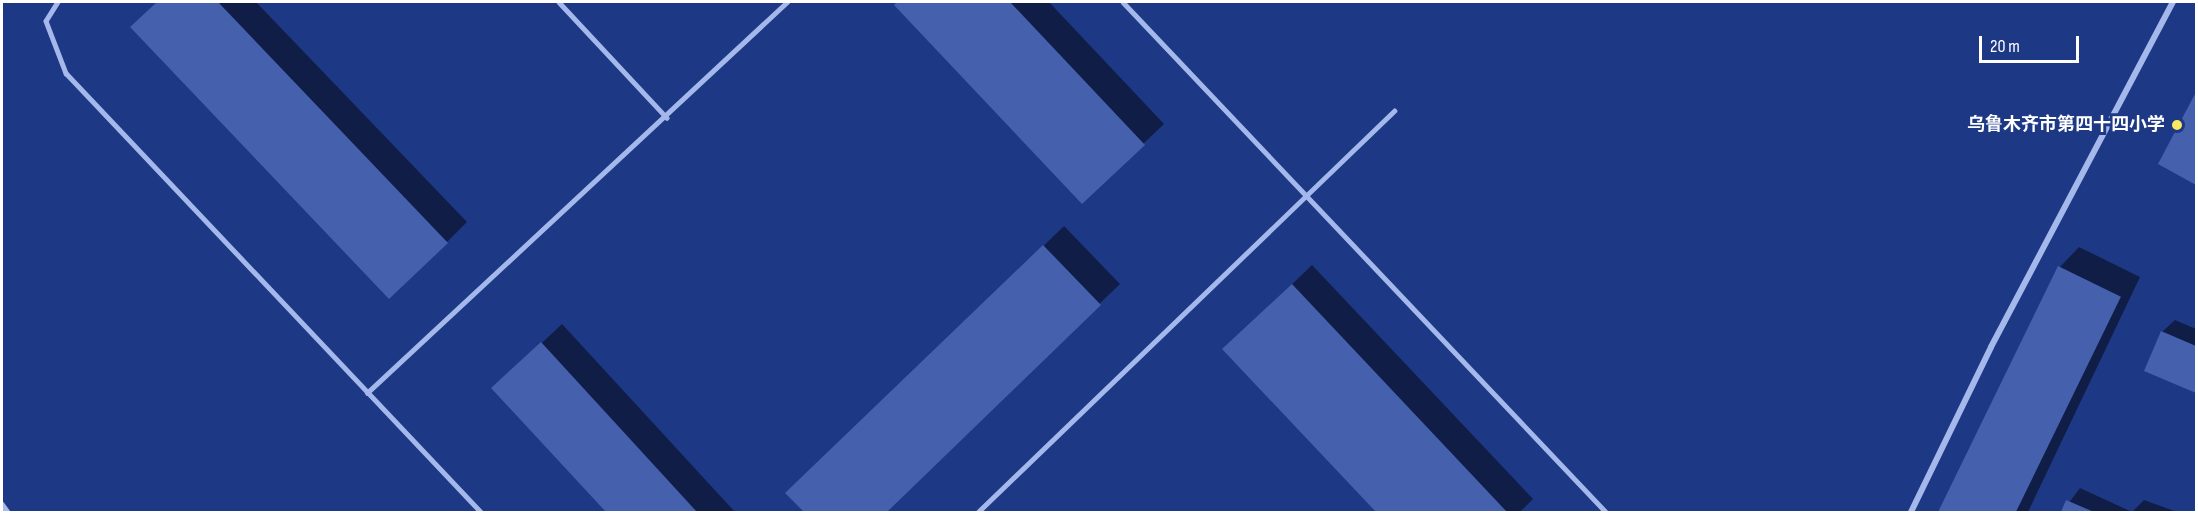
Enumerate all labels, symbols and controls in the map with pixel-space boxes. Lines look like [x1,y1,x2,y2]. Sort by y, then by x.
scale bar [1982,24,2082,62]
text: 20 m [1990,36,2020,57]
place label: 乌鲁木齐市第四十四小学 [1967,114,2165,136]
marker: 乌鲁木齐市第四十四小学 [2170,118,2184,132]

